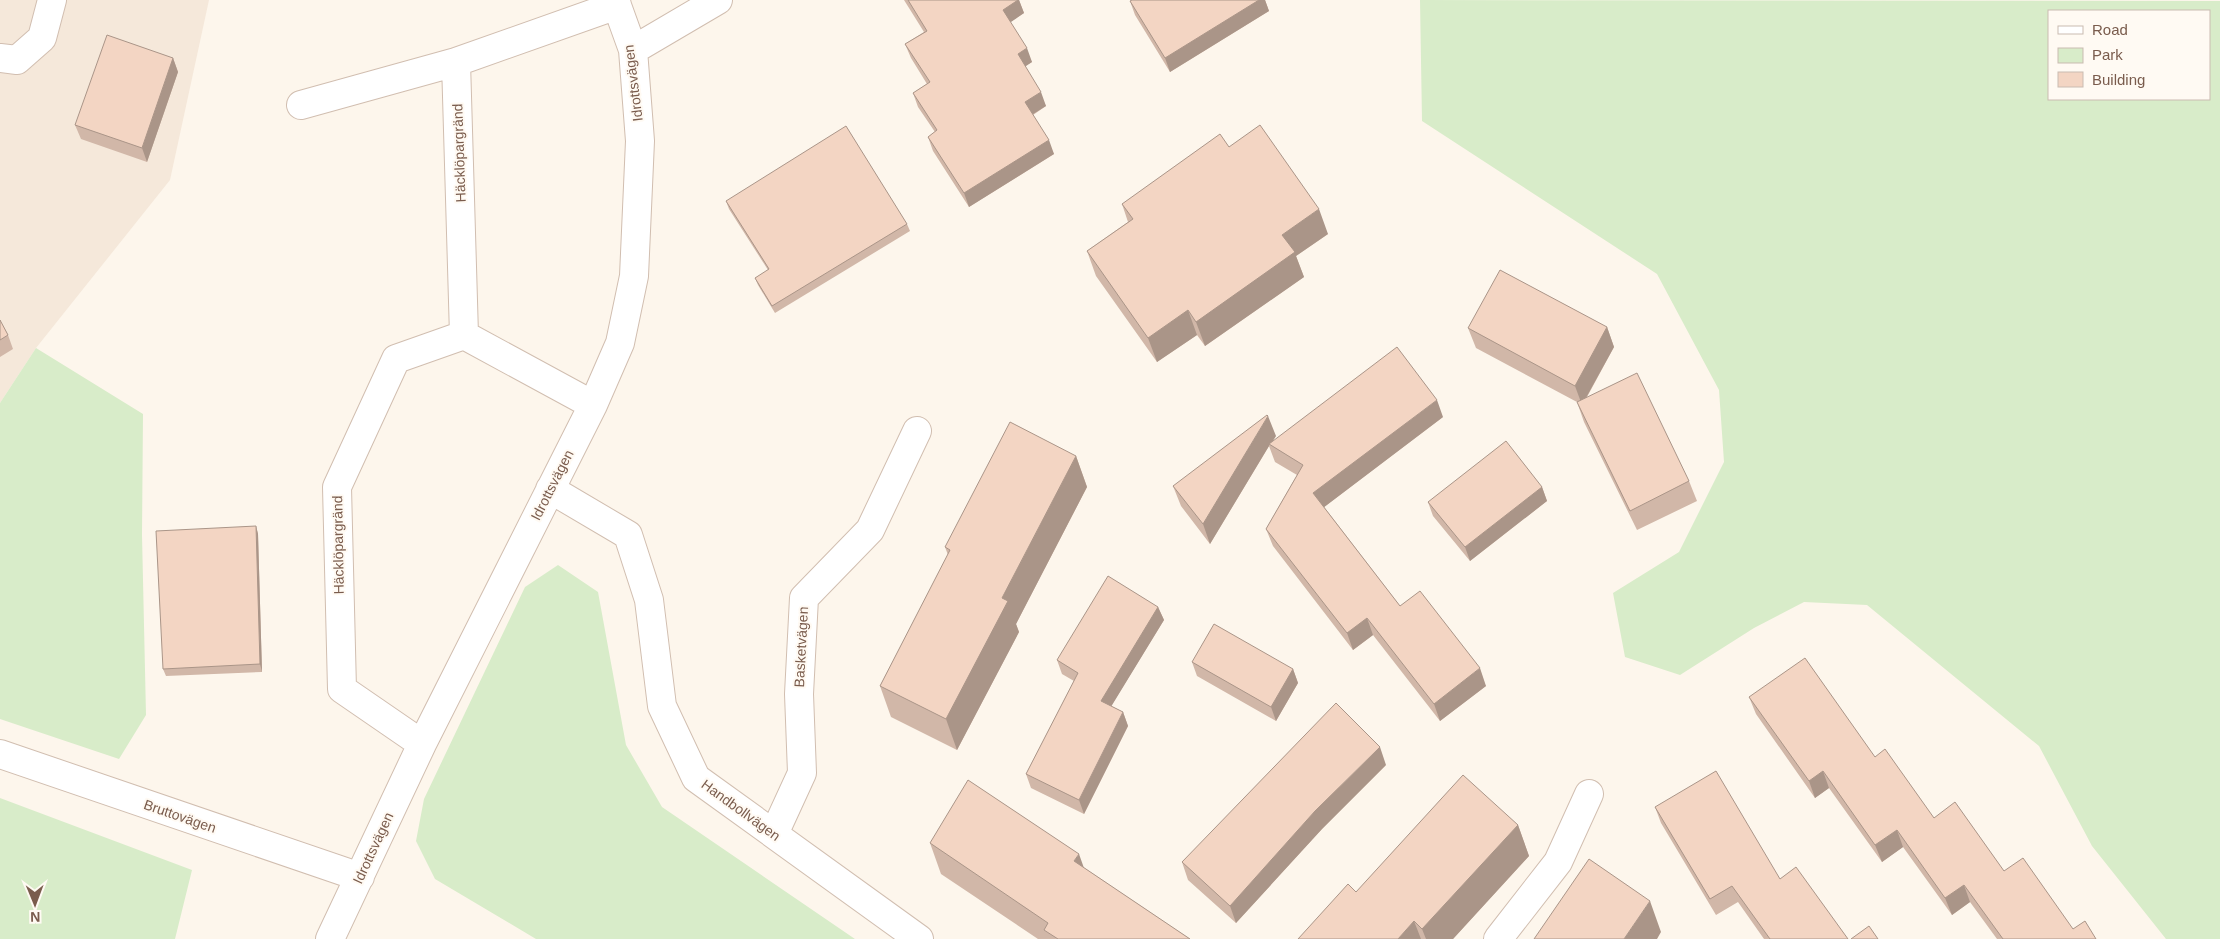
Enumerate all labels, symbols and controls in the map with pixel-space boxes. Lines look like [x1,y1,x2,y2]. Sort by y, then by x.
legend [2048,10,2210,100]
text: Road [2092,21,2128,38]
street label: Idrottsvägen [620,44,646,122]
text: Park [2092,46,2123,63]
text: Building [2092,71,2145,88]
street label: Häcklöpargränd [449,103,469,203]
street label: Idrottsvägen [527,447,577,523]
street label: Häcklöpargränd [329,495,347,595]
street label: Basketvägen [791,606,811,688]
street label: Handbollvägen [699,776,783,844]
street label: Bruttovägen [142,796,218,836]
street label: Idrottsvägen [349,810,397,886]
north arrow [10,879,60,929]
text: N [30,909,40,925]

